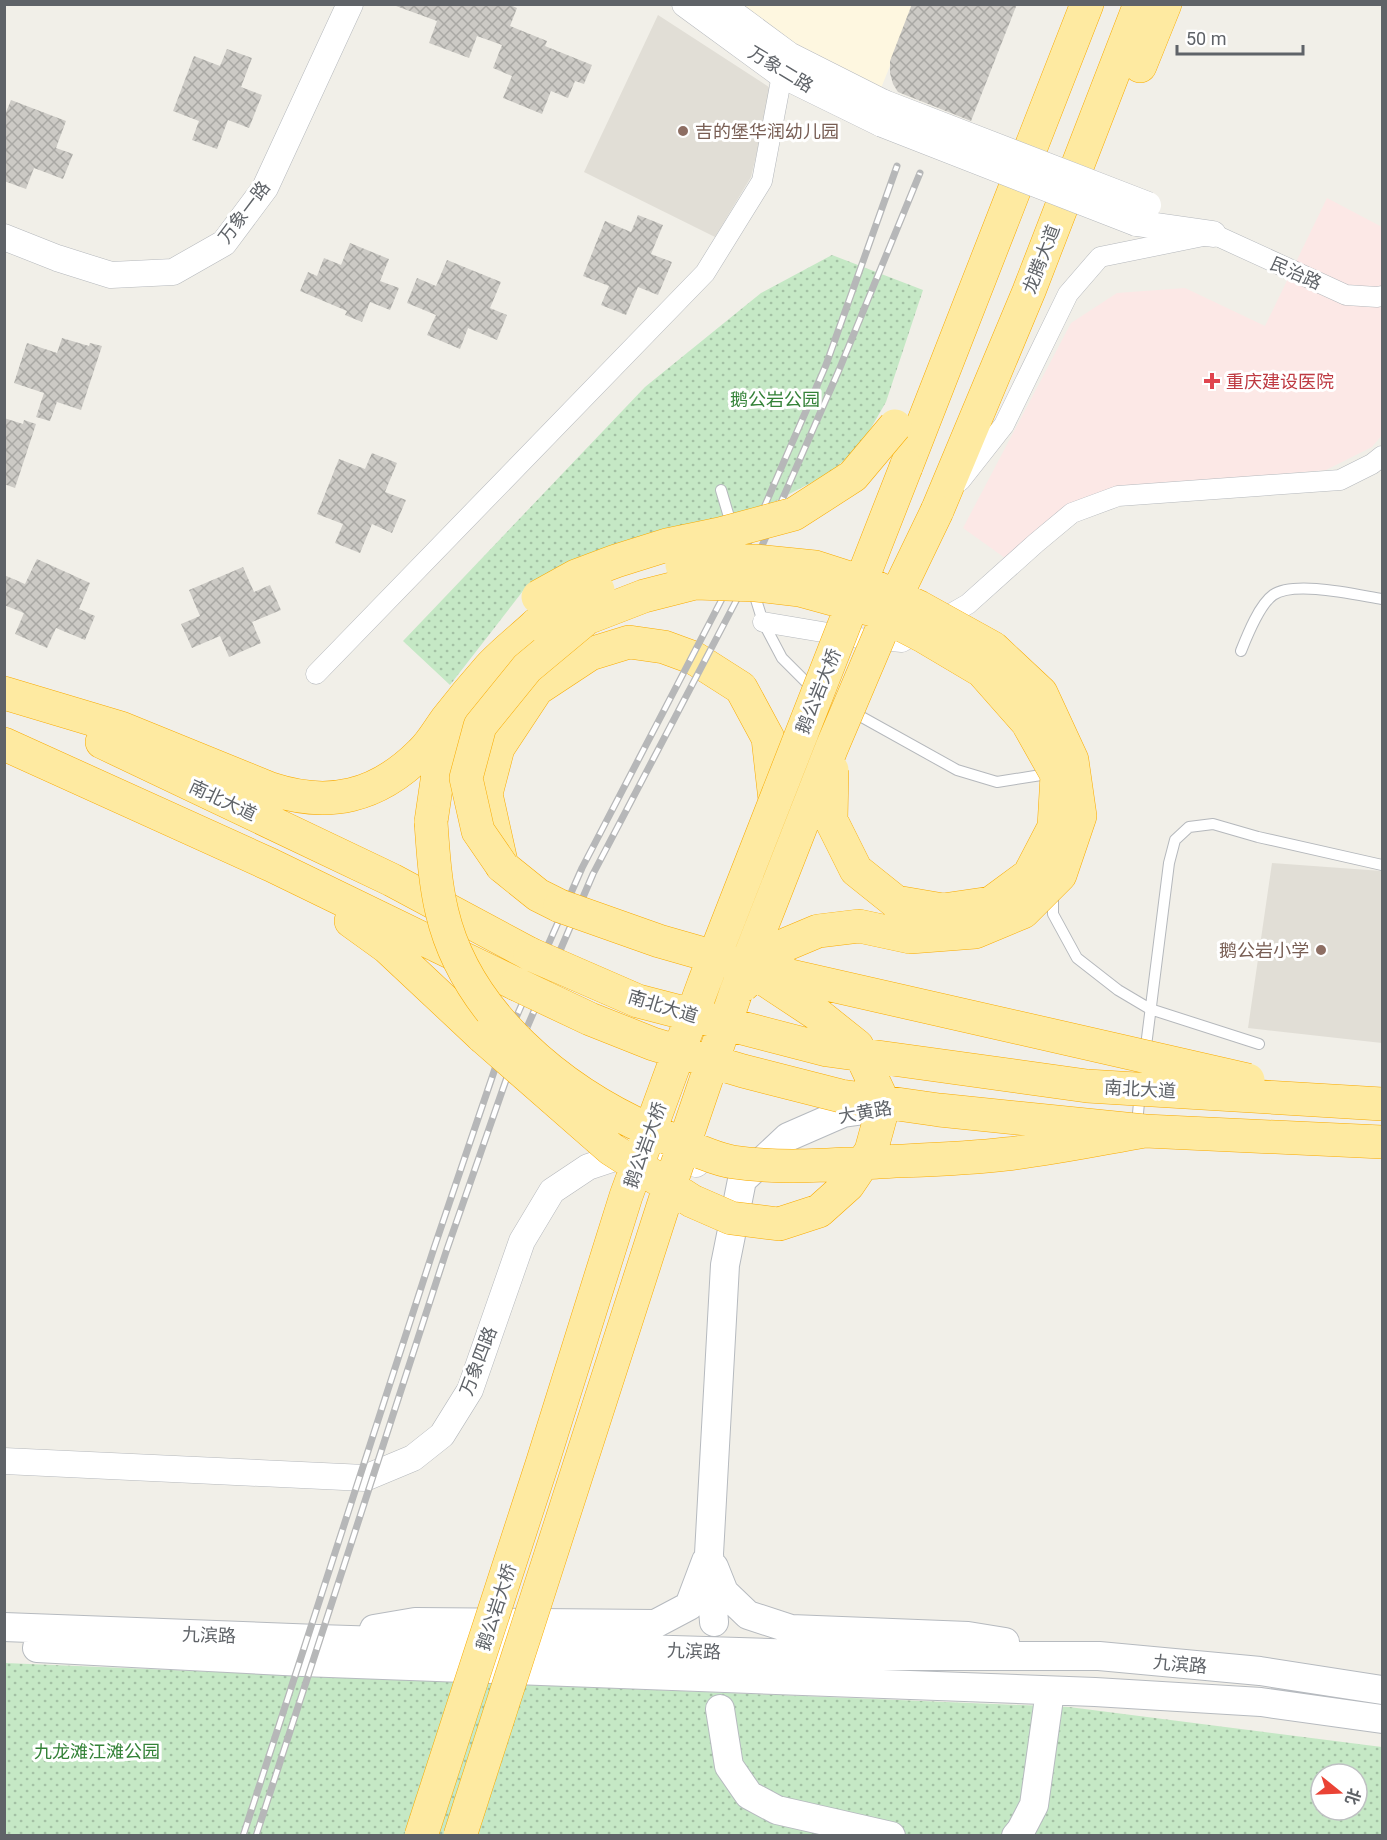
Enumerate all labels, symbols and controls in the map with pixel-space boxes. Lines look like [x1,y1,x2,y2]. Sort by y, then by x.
scale bar [1177,18,1303,56]
text: 50 m [1186,28,1226,49]
street label: 万象二路 [745,41,817,97]
place label: 吉的堡华润幼儿园 [695,121,839,142]
marker: 吉的堡华润幼儿园 [676,124,690,138]
street label: 万象一路 [214,177,274,247]
street label: 龙腾大道 [1018,222,1064,296]
street label: 民治路 [1267,252,1325,294]
place label: 重庆建设医院 [1226,371,1334,392]
marker: 重庆建设医院 [1203,372,1221,390]
park label: 鹅公岩公园 [730,389,820,410]
street label: 鹅公岩大桥 [791,645,845,737]
street label: 南北大道 [186,775,260,825]
place label: 鹅公岩小学 [1219,940,1309,961]
marker: 鹅公岩小学 [1314,943,1328,957]
street label: 南北大道 [626,985,700,1027]
street label: 南北大道 [1103,1077,1177,1101]
street label: 大黄路 [837,1097,893,1127]
street label: 鹅公岩大桥 [620,1099,670,1191]
street label: 万象四路 [455,1324,501,1398]
street label: 鹅公岩大桥 [472,1561,520,1653]
street label: 九滨路 [182,1624,236,1646]
street label: 九滨路 [667,1640,721,1662]
street label: 九滨路 [1152,1651,1208,1677]
park label: 九龙滩江滩公园 [34,1741,160,1762]
north arrow [1309,1762,1369,1822]
text: 北 [1341,1786,1364,1807]

